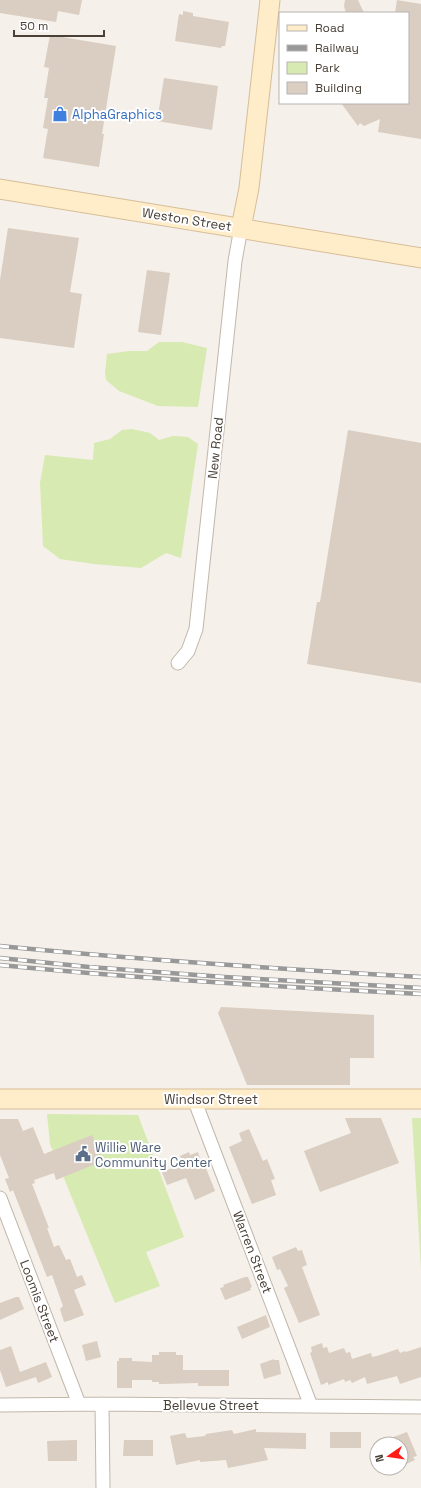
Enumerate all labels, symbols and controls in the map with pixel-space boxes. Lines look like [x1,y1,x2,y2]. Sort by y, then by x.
scale bar [14,12,104,38]
legend [279,12,409,104]
text: 50 m [20,18,48,34]
text: Road [315,20,344,36]
text: Railway [315,40,359,56]
text: Park [315,60,340,76]
text: Building [315,80,362,96]
shop icon: AlphaGraphics [51,105,69,123]
place label: AlphaGraphics [72,106,162,123]
street label: Weston Street [141,204,233,235]
street label: New Road [204,416,227,480]
street label: Windsor Street [164,1091,258,1108]
place label: Willie Ware Community Center [95,1139,212,1171]
public building icon: Willie Ware Community Center [74,1145,92,1163]
street label: Warren Street [229,1209,276,1296]
street label: Loomis Street [16,1257,63,1345]
street label: Bellevue Street [163,1397,259,1414]
north arrow [369,1436,409,1476]
text: N [372,1453,387,1463]

